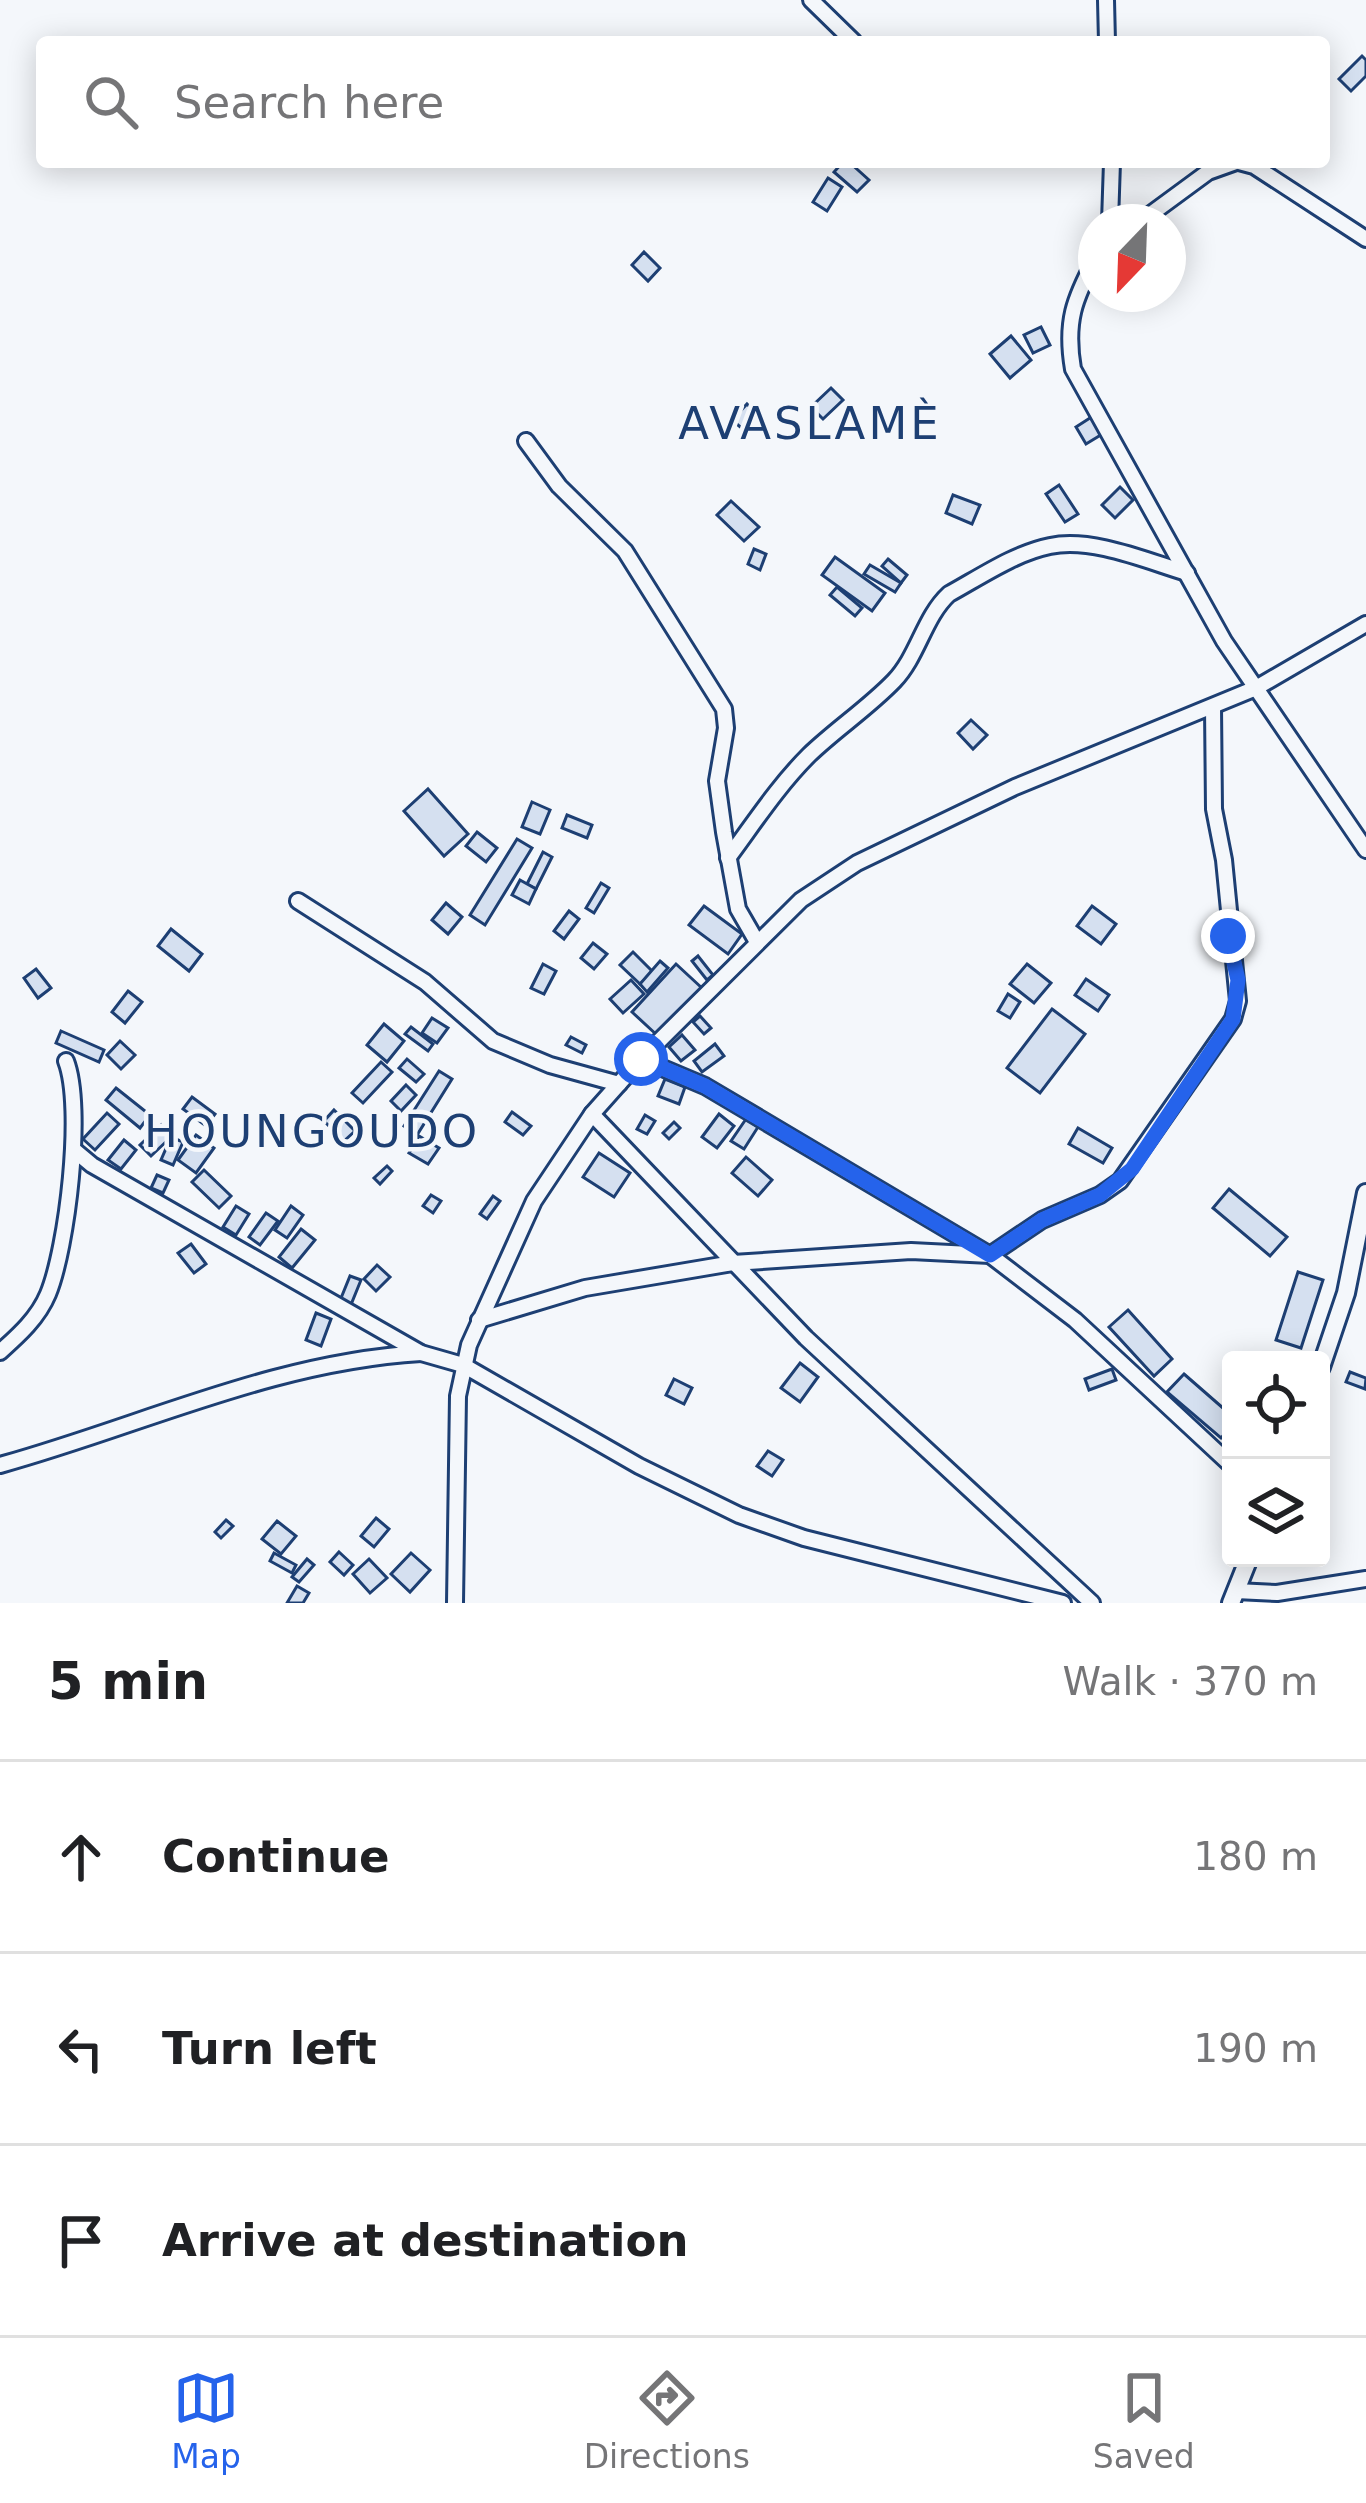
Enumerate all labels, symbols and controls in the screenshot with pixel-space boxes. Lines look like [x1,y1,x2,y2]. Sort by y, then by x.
search box [36,36,1330,168]
icon: search [78,69,144,135]
text: Search here [174,76,444,129]
north arrow [1078,204,1186,312]
district label: AVASLAMÈ [678,397,942,450]
route end [1201,909,1255,963]
route start [614,1032,668,1086]
district label: HOUNGOUDO [144,1105,480,1158]
map controls [1222,1351,1330,1567]
button: locate [1222,1351,1330,1459]
button: layers [1222,1459,1330,1567]
text: 5 min [48,1652,208,1711]
text: Walk · 370 m [1063,1659,1318,1704]
icon: ahead [48,1824,114,1890]
text: Continue [162,1830,390,1883]
text: 180 m [1193,1834,1318,1879]
icon: left [48,2016,114,2082]
text: Turn left [162,2022,377,2075]
text: 190 m [1193,2026,1318,2071]
icon: arrive [48,2208,114,2274]
text: Arrive at destination [162,2214,688,2267]
tab: Map [171,2365,241,2476]
tab: Directions [584,2365,750,2476]
tab: Saved [1093,2365,1195,2476]

